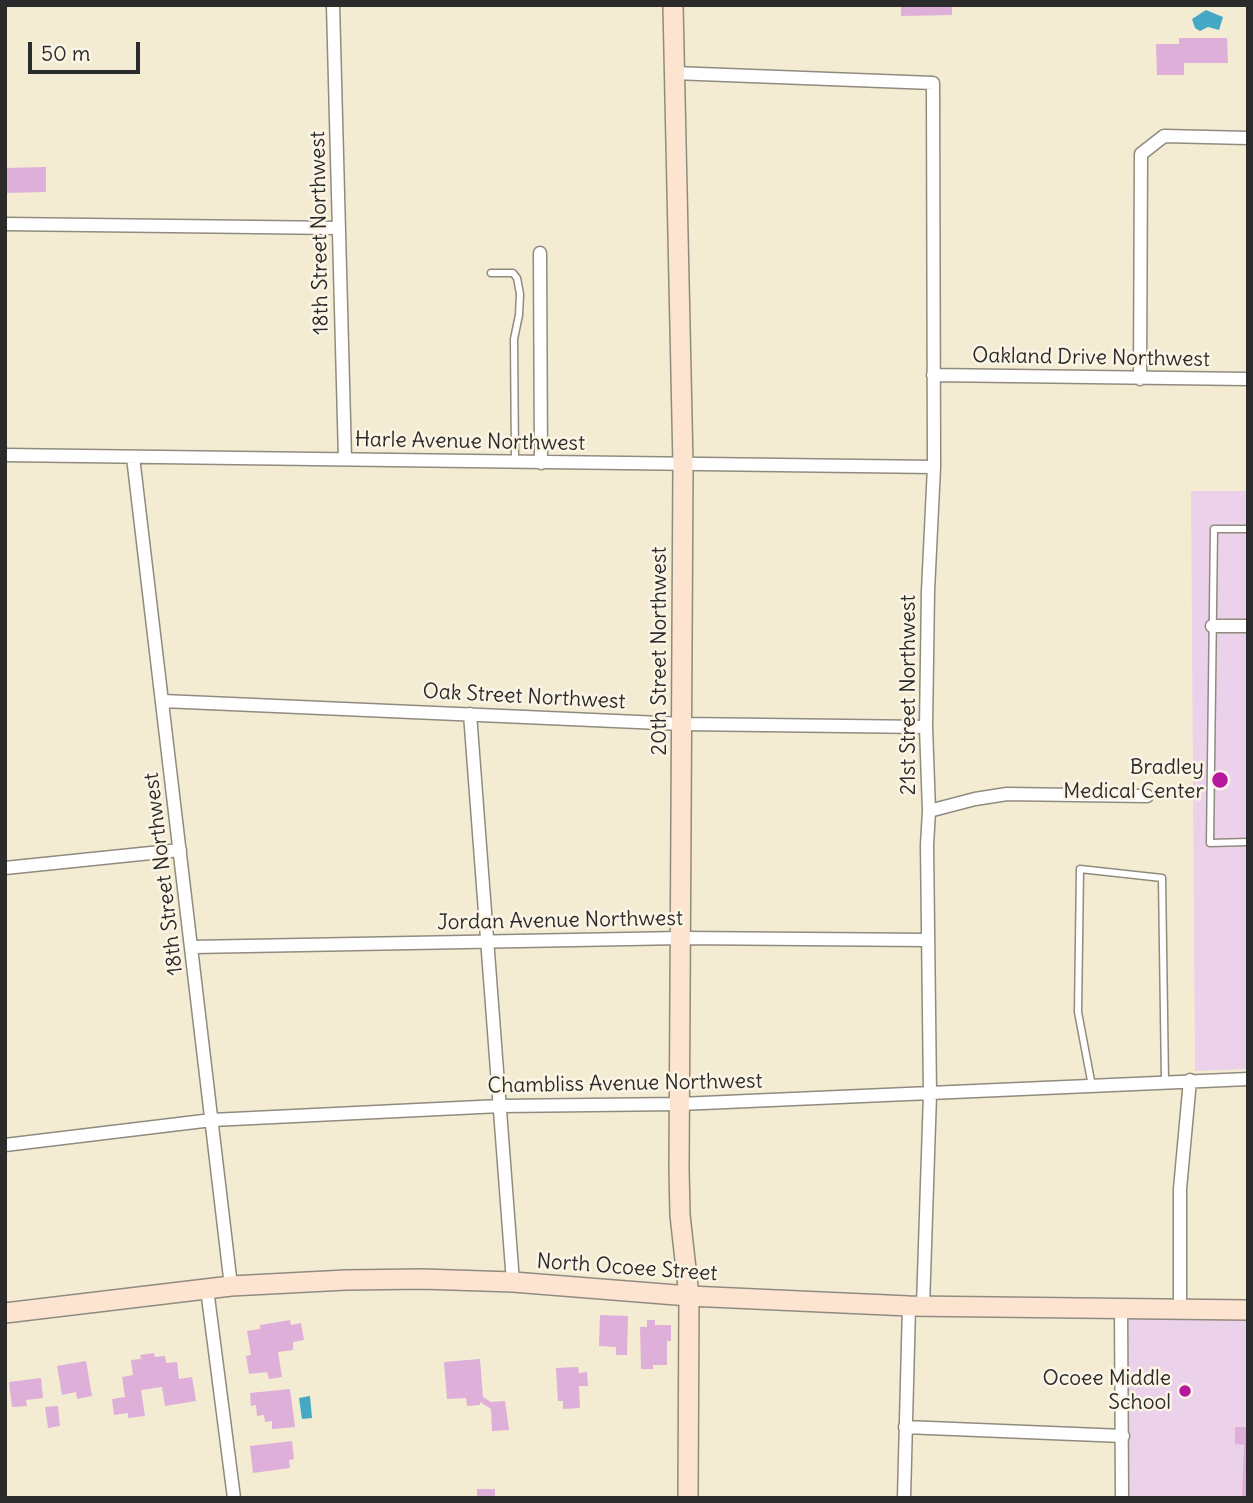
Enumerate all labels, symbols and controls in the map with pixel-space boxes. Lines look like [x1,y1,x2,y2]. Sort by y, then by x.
scale bar [32,28,144,72]
text: 50 m [41,40,90,67]
street label: 18th Street Northwest [306,131,334,335]
street label: Oakland Drive Northwest [972,343,1210,373]
street label: Harle Avenue Northwest [355,427,585,457]
street label: 20th Street Northwest [647,547,673,755]
street label: 21st Street Northwest [896,595,922,795]
street label: Oak Street Northwest [422,679,626,715]
place label: Bradley Medical Center [1063,755,1204,805]
marker: Bradley Medical Center [1210,770,1230,790]
street label: 18th Street Northwest [139,771,189,977]
street label: Jordan Avenue Northwest [437,906,683,936]
street label: Chambliss Avenue Northwest [487,1069,763,1099]
street label: North Ocoee Street [536,1249,718,1287]
place label: Ocoee Middle School [1042,1366,1171,1416]
marker: Ocoee Middle School [1177,1383,1193,1399]

